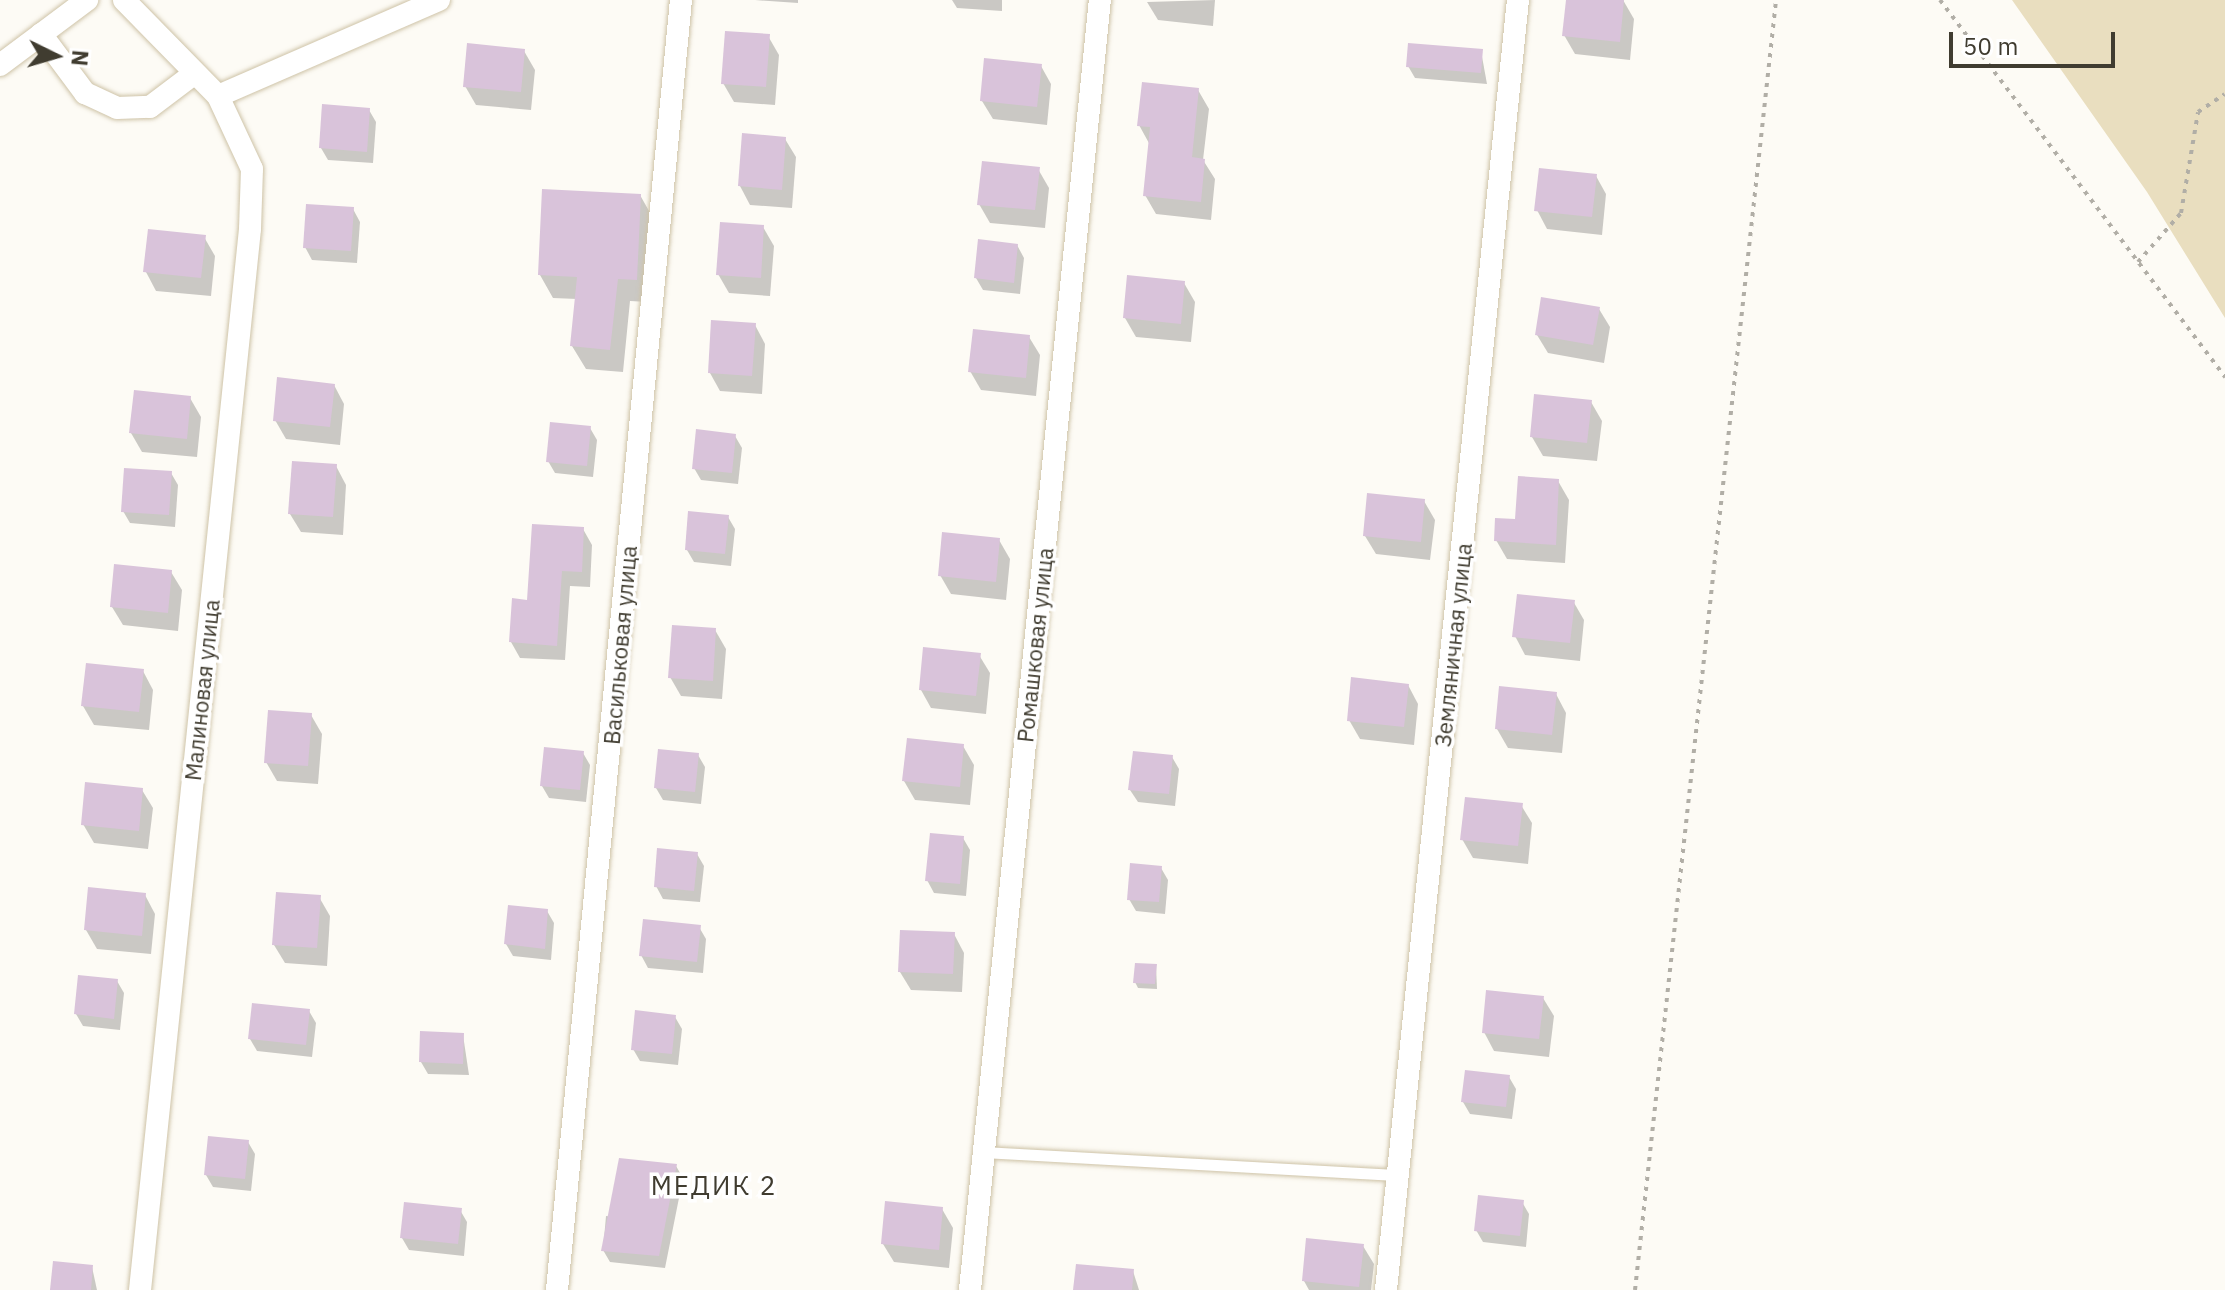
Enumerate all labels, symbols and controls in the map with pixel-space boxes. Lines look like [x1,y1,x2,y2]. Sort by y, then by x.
north arrow [16,16,96,96]
scale bar [1953,16,2119,66]
text: 50 m [1963,30,2018,62]
text: N [65,49,96,67]
street label: Земляничная улица [1429,542,1477,748]
street label: Васильковая улица [598,544,642,746]
street label: Ромашковая улица [1012,546,1058,744]
street label: Малиновая улица [179,598,225,782]
district label: МЕДИК 2 [651,1170,777,1202]

